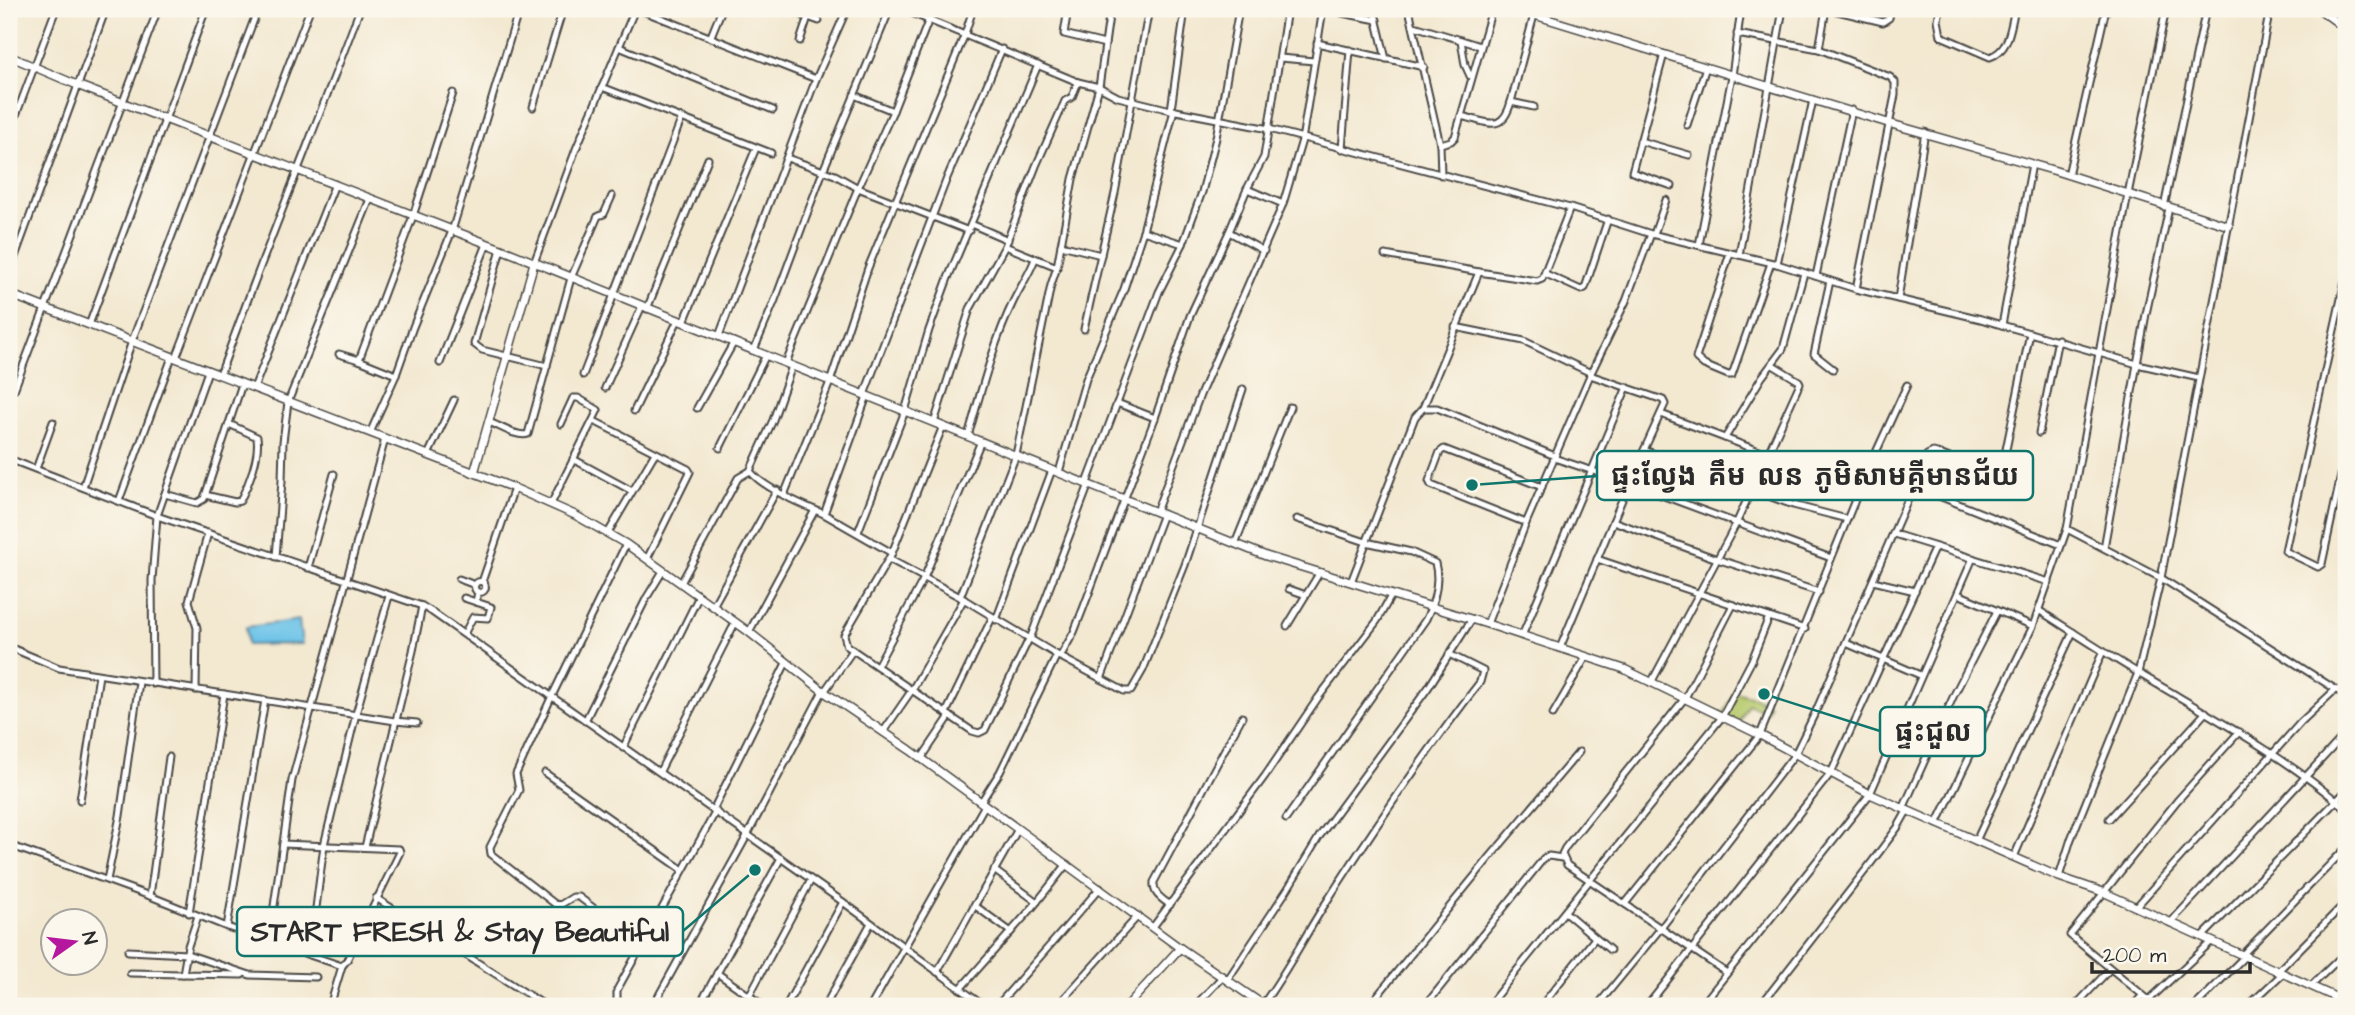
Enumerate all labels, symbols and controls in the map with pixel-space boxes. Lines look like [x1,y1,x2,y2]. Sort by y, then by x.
callout: ផ្ទះល្វែង គឹម លន ភូមិសាមគ្គីមានជ័យ [1597,451,2033,500]
text: ផ្ទះល្វែង គឹម លន ភូមិសាមគ្គីមានជ័យ [1611,457,2019,496]
callout: ផ្ទះជួល [1880,707,1985,756]
text: ផ្ទះជួល [1894,713,1972,752]
north arrow [38,906,108,976]
callout: START FRESH & Stay Beautiful [237,907,683,956]
text: START FRESH & Stay Beautiful [250,913,669,955]
text: N [74,929,104,947]
scale bar [2092,931,2250,975]
text: 200 m [2103,941,2167,970]

